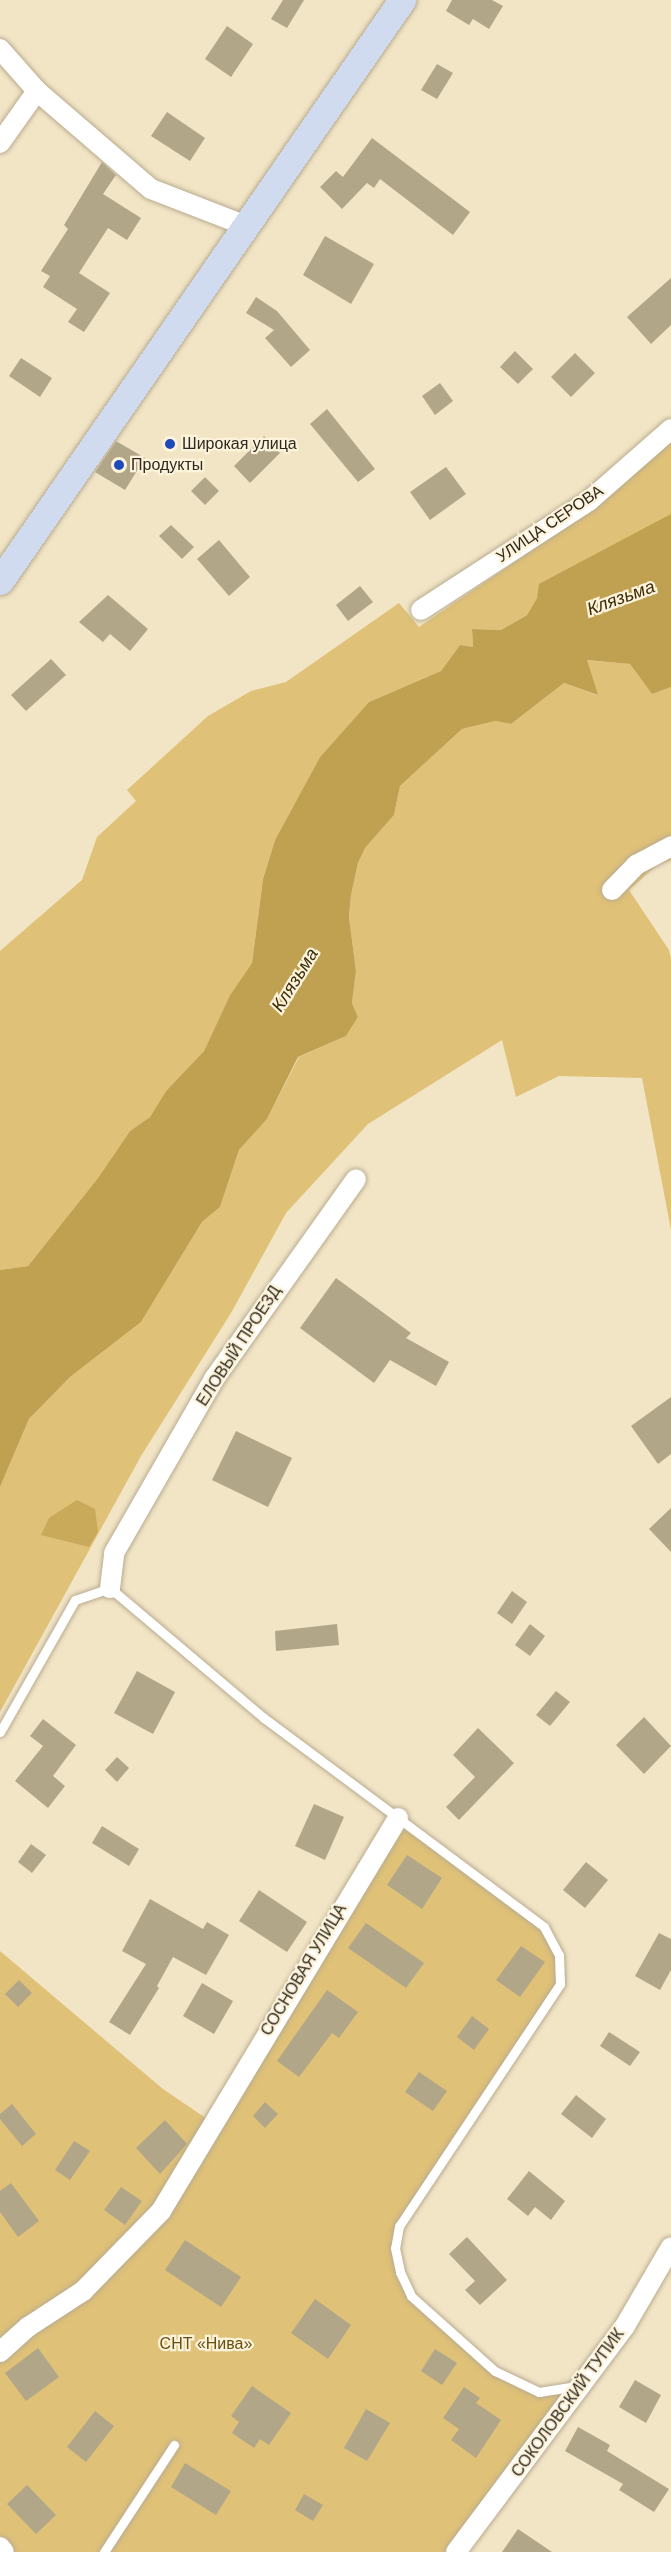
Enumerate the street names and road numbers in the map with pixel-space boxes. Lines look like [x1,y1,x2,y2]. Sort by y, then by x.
street label: УЛИЦА СЕРОВА [493,481,607,567]
street label: ЕЛОВЫЙ ПРОЕЗД [193,1282,285,1410]
street label: СОСНОВАЯ УЛИЦА [257,1901,351,2039]
street label: СОКОЛОВСКИЙ ТУПИК [508,2325,628,2481]

